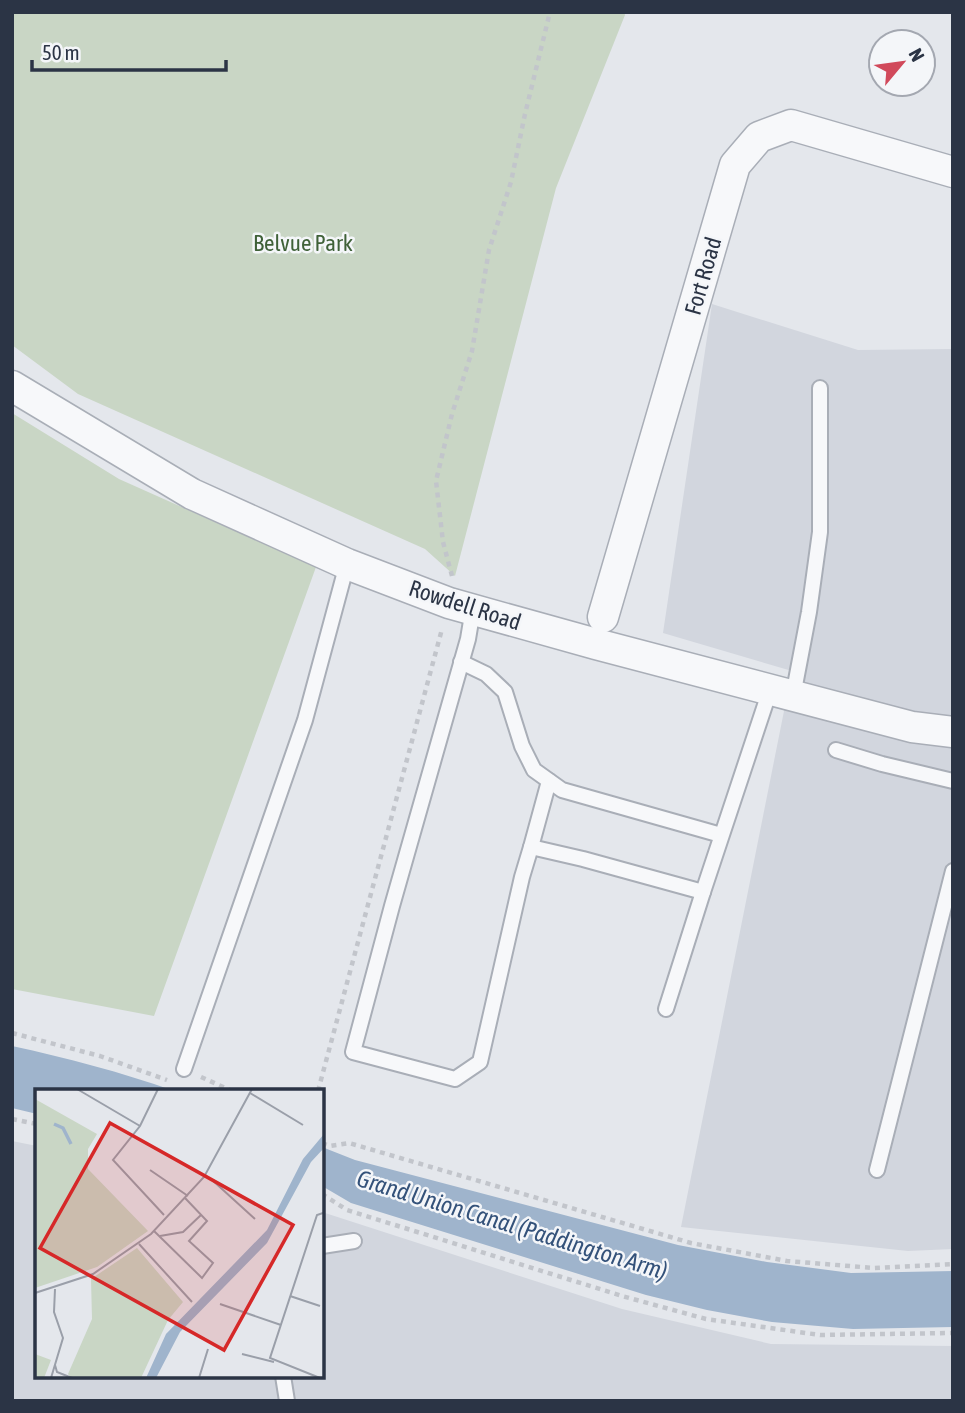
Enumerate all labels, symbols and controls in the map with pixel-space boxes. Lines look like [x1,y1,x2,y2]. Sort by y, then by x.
scale bar [32,28,226,72]
north arrow [867,28,937,98]
text: 50 m [42,40,80,64]
text: N [905,45,929,65]
park label: Belvue Park [253,230,353,256]
street label: Fort Road [679,234,727,318]
street label: Rowdell Road [406,575,524,635]
inset map [35,1089,324,1378]
water label: Grand Union Canal (Paddington Arm) [354,1164,670,1285]

